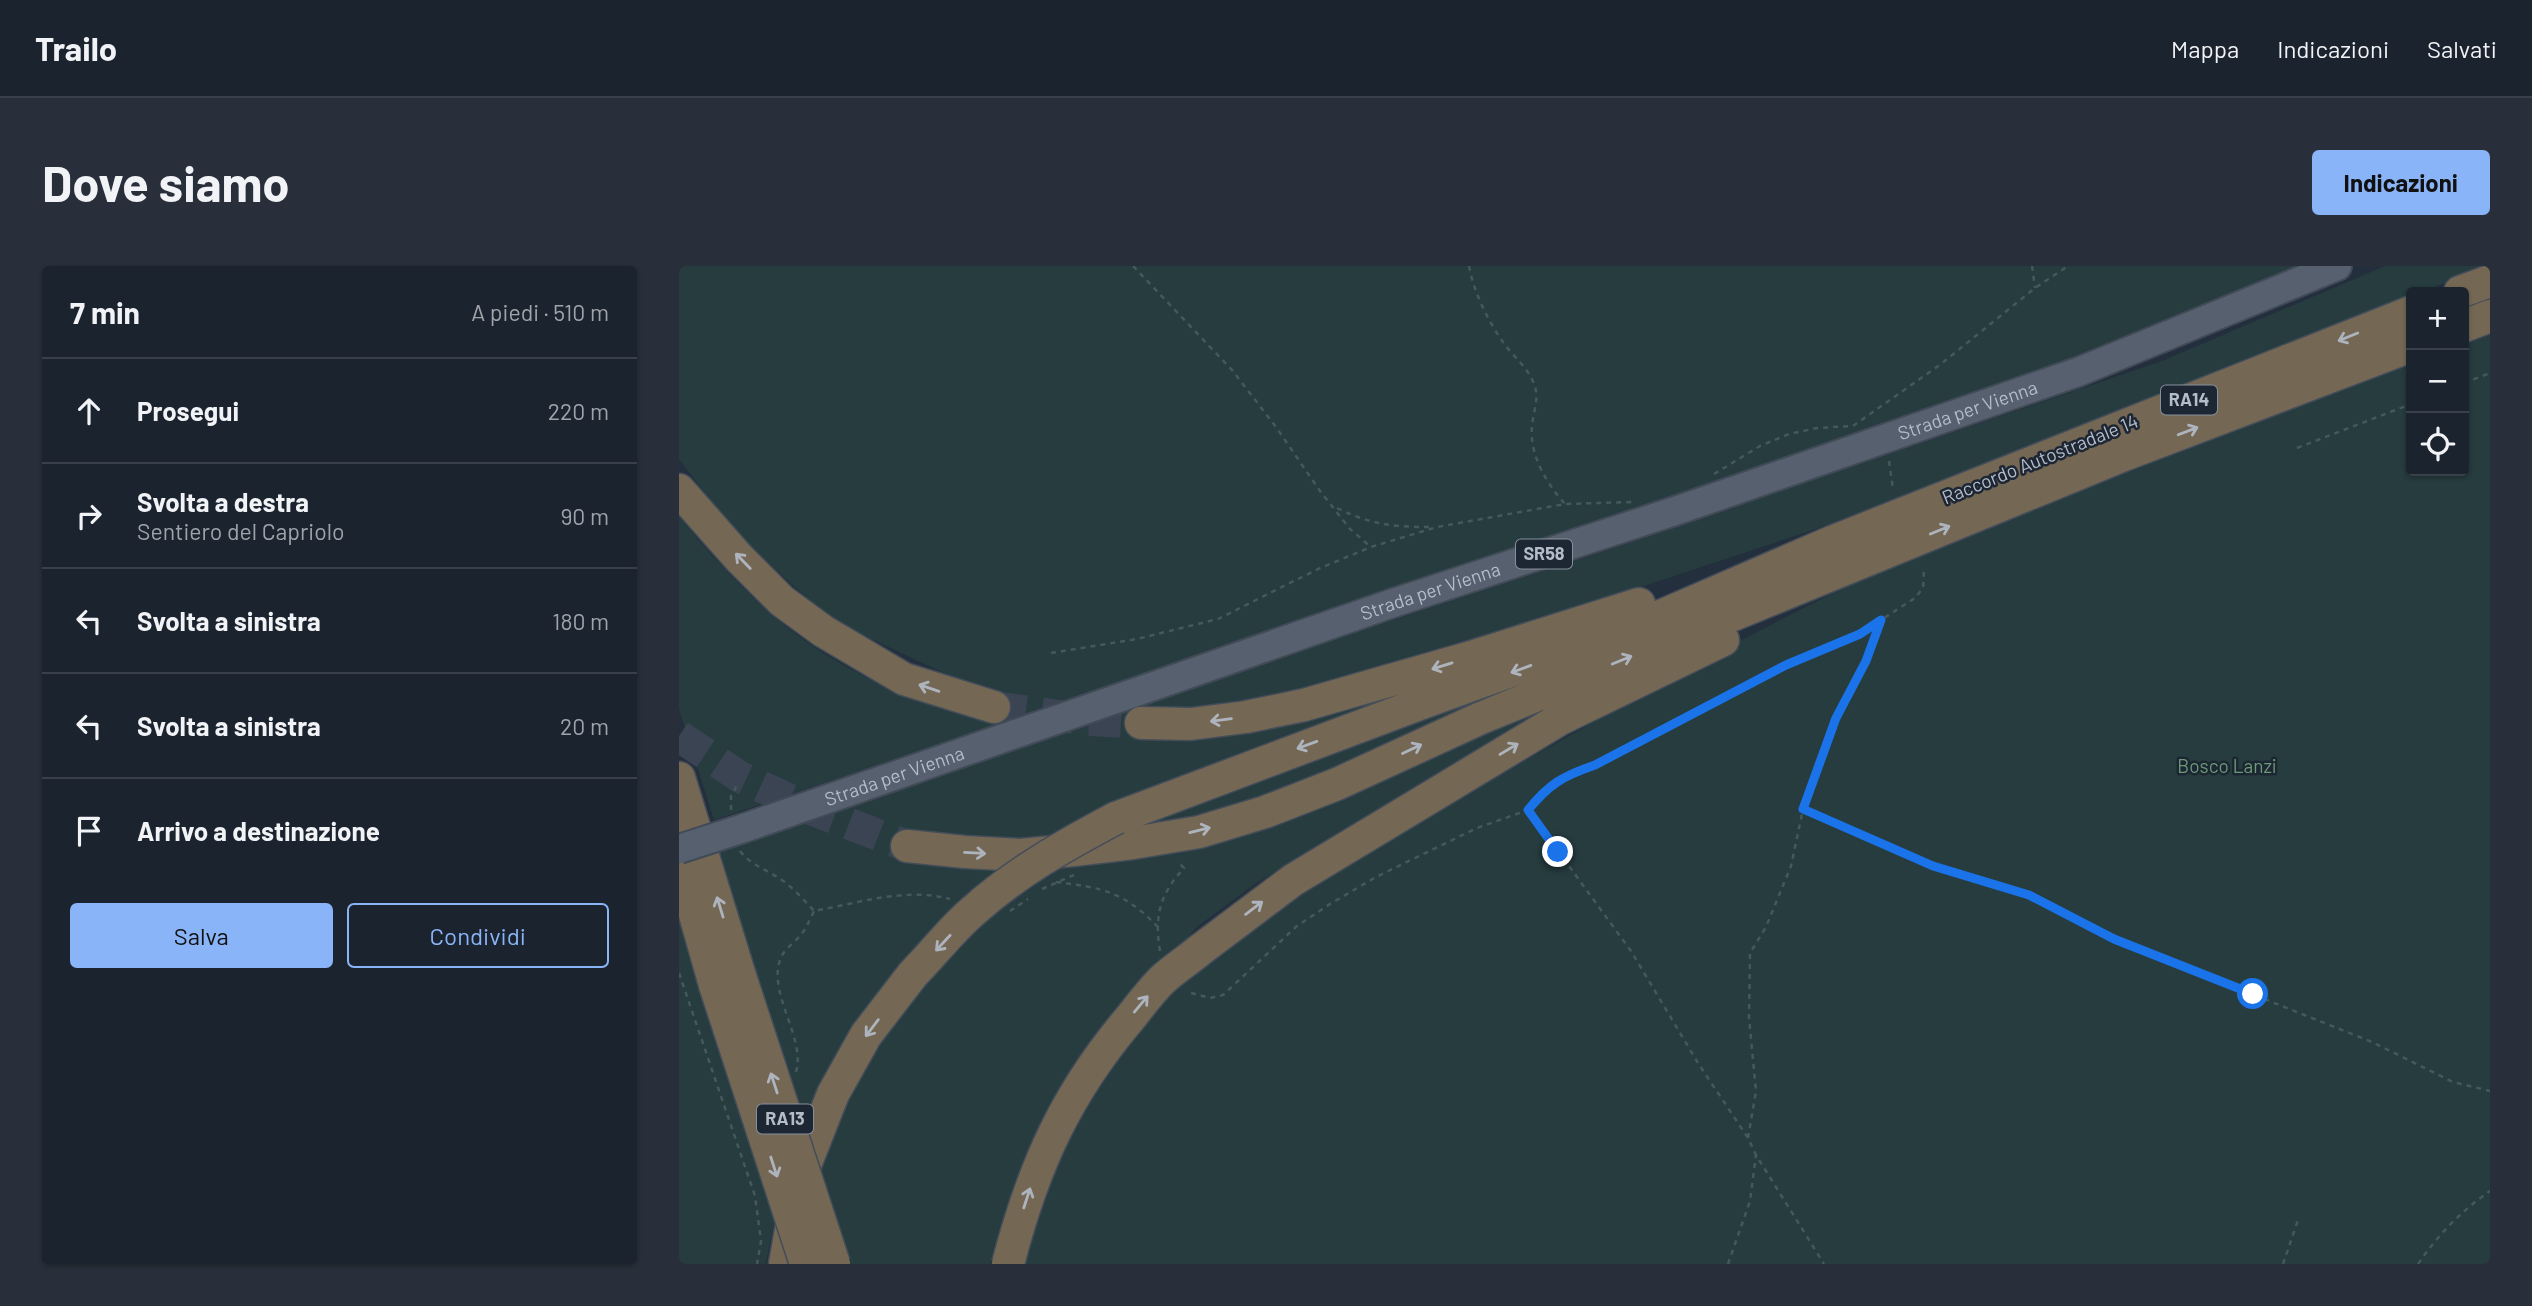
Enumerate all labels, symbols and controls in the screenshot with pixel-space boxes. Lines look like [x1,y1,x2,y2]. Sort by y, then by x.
text: Trailo [35,28,117,68]
text: Mappa [2171,34,2239,63]
text: Indicazioni [2277,34,2389,63]
text: Salvati [2427,34,2497,63]
button: Indicazioni [2312,150,2490,215]
text: Dove siamo [42,153,290,212]
map controls [2406,287,2469,476]
button: + [2406,287,2469,350]
text: 7 min [70,294,140,330]
text: A piedi · 510 m [471,298,609,326]
one-way arrow [2337,331,2359,344]
button: − [2406,350,2469,413]
street label: Strada per Vienna [1895,375,2040,444]
road number: RA14 [2161,385,2217,414]
icon: ahead [70,392,108,430]
text: Prosegui [137,395,239,426]
text: 220 m [548,397,609,425]
street label: Raccordo Autostradale 14 [1938,409,2141,508]
button: locate [2406,413,2469,476]
one-way arrow [2177,424,2199,436]
text: Svolta a destra [137,486,309,517]
icon: right [70,497,108,535]
text: 90 m [560,502,609,530]
text: Sentiero del Capriolo [137,517,345,545]
one-way arrow [1929,523,1951,536]
road number: SR58 [1516,540,1572,568]
one-way arrow [734,553,751,570]
street label: Strada per Vienna [1357,557,1503,625]
icon: left [70,602,108,640]
text: Svolta a sinistra [137,605,321,636]
text: 180 m [552,607,609,635]
one-way arrow [1610,653,1632,666]
one-way arrow [1431,661,1453,674]
one-way arrow [1510,663,1532,676]
one-way arrow [918,681,940,693]
icon: left [70,707,108,745]
text: Svolta a sinistra [137,710,321,741]
text: 20 m [560,712,609,740]
one-way arrow [1210,714,1233,727]
one-way arrow [1296,740,1318,753]
street label: Strada per Vienna [821,741,967,810]
one-way arrow [1401,742,1423,755]
one-way arrow [1499,742,1519,756]
park label: Bosco Lanzi [2177,754,2277,777]
icon: arrive [70,812,108,850]
text: Arrivo a destinazione [137,815,380,846]
one-way arrow [1189,823,1211,836]
route end [1542,836,1573,867]
one-way arrow [963,847,986,860]
one-way arrow [712,897,725,919]
one-way arrow [1244,900,1263,915]
button: Salva [70,903,333,968]
button: Condividi [347,903,609,968]
one-way arrow [934,934,951,951]
route start [2237,978,2268,1009]
one-way arrow [1133,995,1149,1013]
one-way arrow [864,1019,879,1037]
one-way arrow [766,1072,779,1094]
road number: RA13 [757,1104,813,1134]
one-way arrow [769,1155,781,1177]
one-way arrow [1022,1188,1034,1210]

